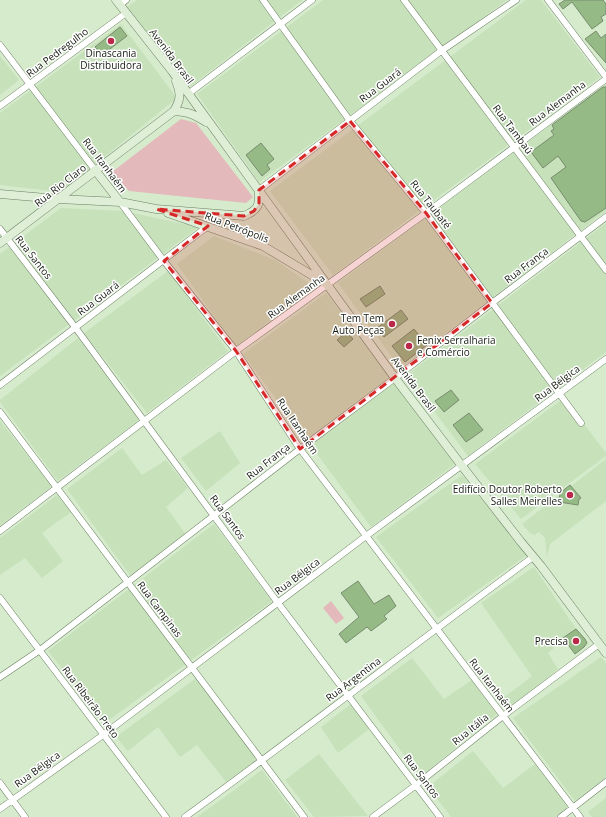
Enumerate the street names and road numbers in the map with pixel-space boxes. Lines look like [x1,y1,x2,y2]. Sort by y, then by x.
street label: Rua Pedregulho [23,24,91,80]
street label: Avenida Brasil [147,26,197,86]
street label: Rua Guará [356,65,404,105]
street label: Rua Alemanha [526,77,588,129]
street label: Rua Tambaú [490,101,536,157]
street label: Rua Itanhaém [80,135,130,195]
street label: Rua Rio Claro [31,160,89,210]
street label: Rua Taubaté [407,177,455,232]
street label: Rua Petrópolis [203,208,271,246]
street label: Rua Santos [12,232,56,282]
street label: Rua França [501,244,551,286]
street label: Rua Alemanha [265,270,327,322]
street label: Rua Guará [74,278,122,318]
street label: Avenida Brasil [389,354,439,414]
street label: Rua Bélgica [531,361,583,405]
street label: Rua Itanhaém [274,395,322,457]
street label: Rua França [243,440,293,482]
street label: Rua Santos [207,492,249,542]
street label: Rua Bélgica [271,554,323,598]
street label: Rua Campinas [134,578,186,640]
street label: Rua Argentina [323,654,383,704]
street label: Rua Itanhaém [466,655,518,715]
street label: Rua Ribeirão Preto [59,663,123,741]
street label: Rua Itália [449,710,491,748]
street label: Rua Bélgica [11,748,63,790]
street label: Rua Santos [401,751,443,801]

